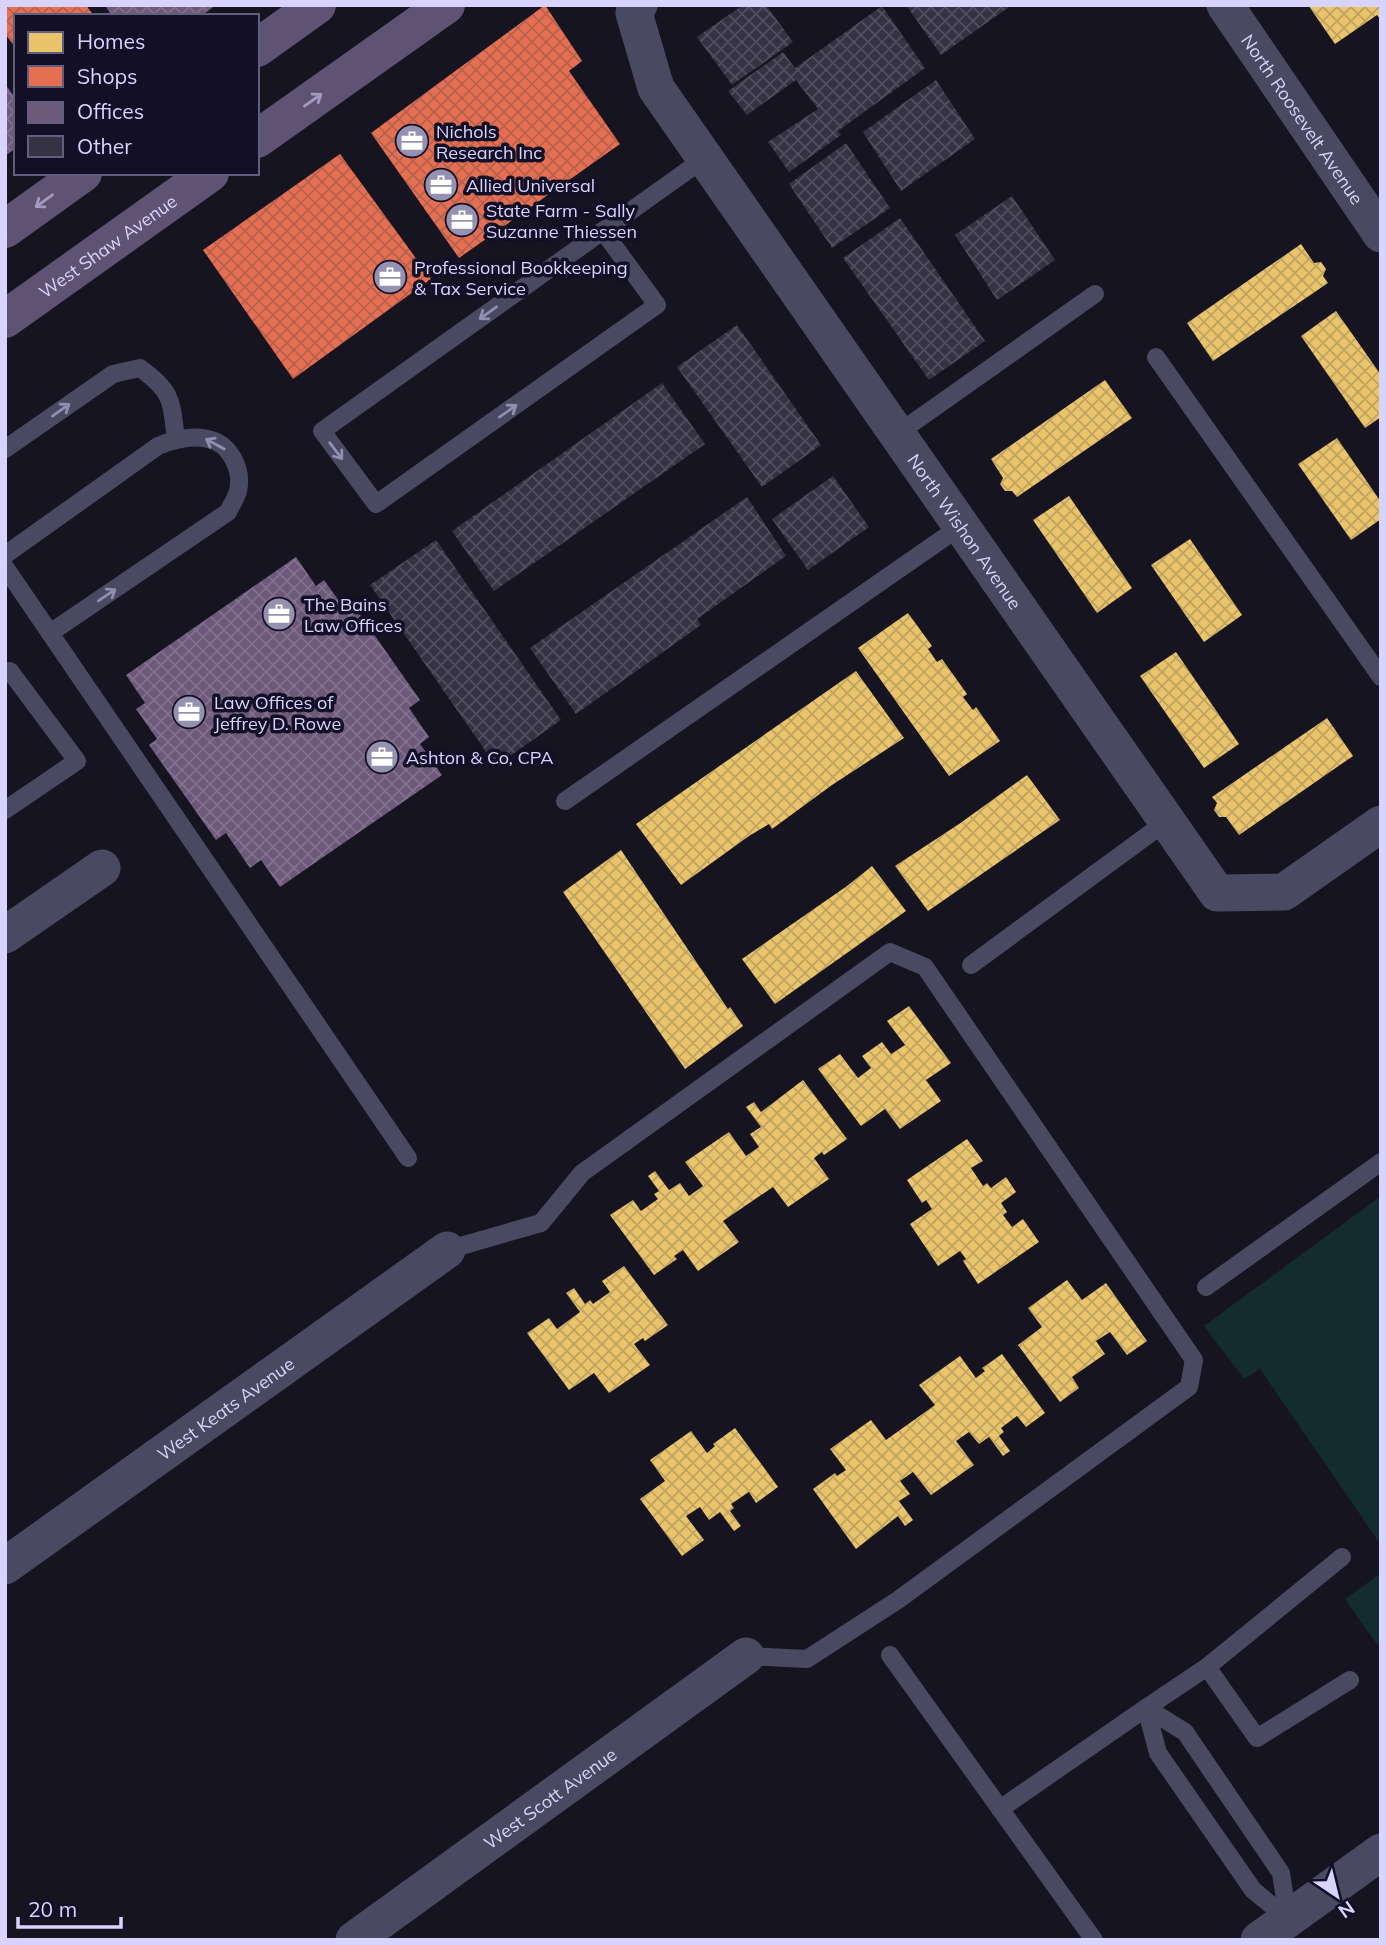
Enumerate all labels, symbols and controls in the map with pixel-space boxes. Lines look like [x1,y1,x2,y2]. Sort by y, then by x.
legend [14,14,259,175]
text: Homes [77,28,145,54]
street label: North Roosevelt Avenue [1237,29,1369,209]
text: Shops [77,63,137,89]
one-way arrow [303,93,322,107]
text: Offices [77,98,144,124]
place label: Nichols Research Inc [436,120,542,164]
office icon: Nichols Research Inc [393,122,431,160]
text: Other [77,133,132,159]
office icon: Allied Universal [422,166,460,204]
place label: Allied Universal [466,174,595,197]
street label: West Shaw Avenue [34,189,181,303]
one-way arrow [35,194,54,208]
place label: State Farm - Sally Suzanne Thiessen [486,199,637,243]
office icon: State Farm - Sally Suzanne Thiessen [443,201,481,239]
place label: Professional Bookkeeping & Tax Service [414,256,628,300]
office icon: Professional Bookkeeping & Tax Service [371,258,409,296]
one-way arrow [479,306,498,320]
one-way arrow [51,403,70,417]
one-way arrow [498,404,517,418]
one-way arrow [206,437,226,451]
one-way arrow [329,441,344,459]
street label: North Wishon Avenue [903,449,1027,614]
one-way arrow [97,588,116,602]
place label: The Bains Law Offices [304,593,402,637]
office icon: The Bains Law Offices [260,595,298,633]
place label: Law Offices of Jeffrey D. Rowe [214,691,341,735]
office icon: Law Offices of Jeffrey D. Rowe [170,693,208,731]
office icon: Ashton & Co, CPA [363,738,401,776]
place label: Ashton & Co, CPA [406,746,553,769]
street label: West Keats Avenue [152,1352,299,1465]
street label: West Scott Avenue [479,1742,621,1854]
north arrow [1302,1861,1372,1931]
scale bar [18,1885,121,1929]
text: 20 m [28,1896,77,1922]
text: N [1334,1896,1360,1924]

